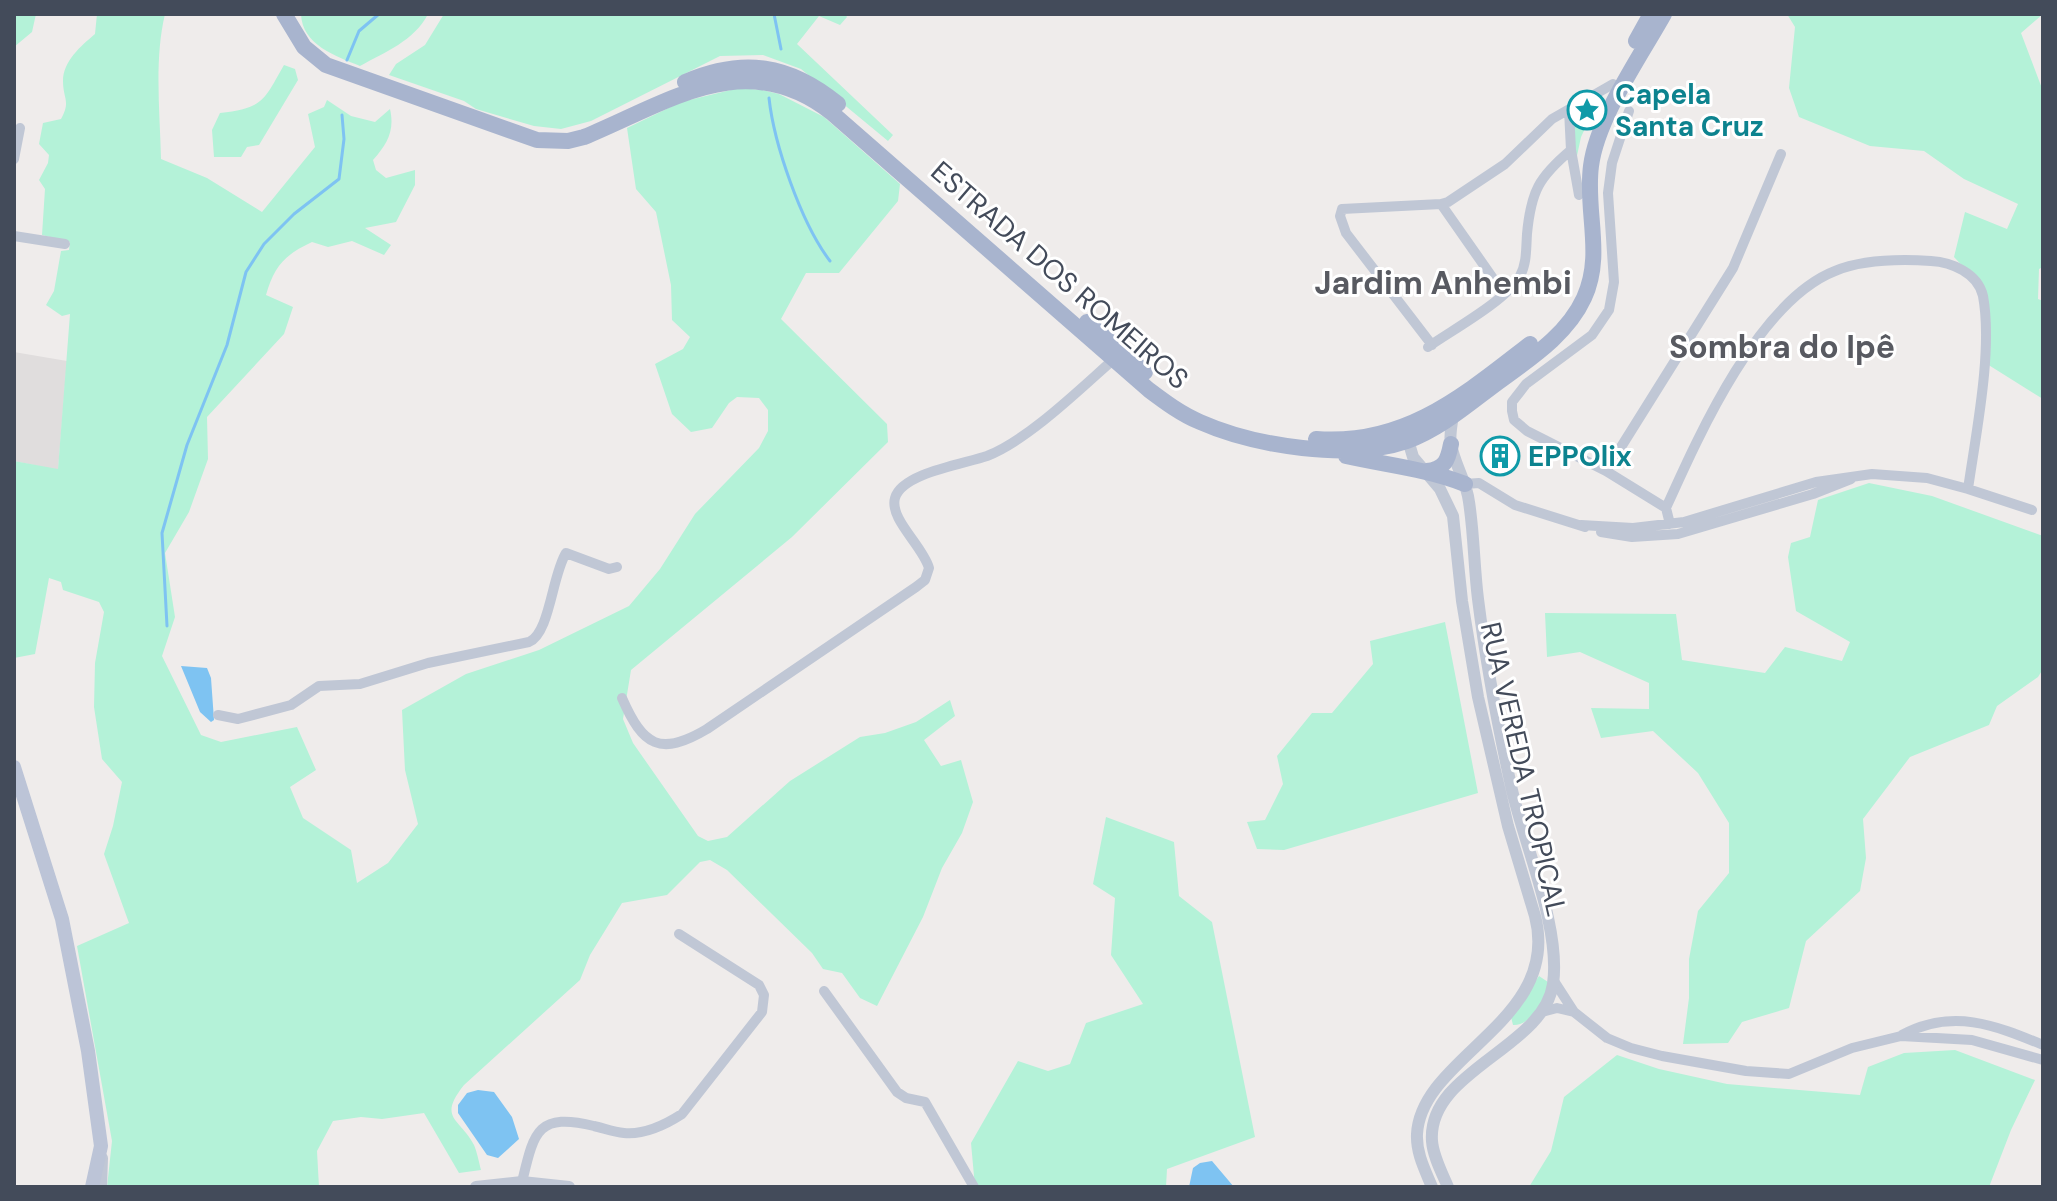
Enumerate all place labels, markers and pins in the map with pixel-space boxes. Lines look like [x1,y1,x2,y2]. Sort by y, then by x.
place label: Capela Santa Cruz [1615,76,1764,145]
place icon: Capela Santa Cruz [1566,89,1608,131]
building icon: EPPOlix [1479,435,1521,477]
place label: EPPOlix [1528,438,1632,475]

